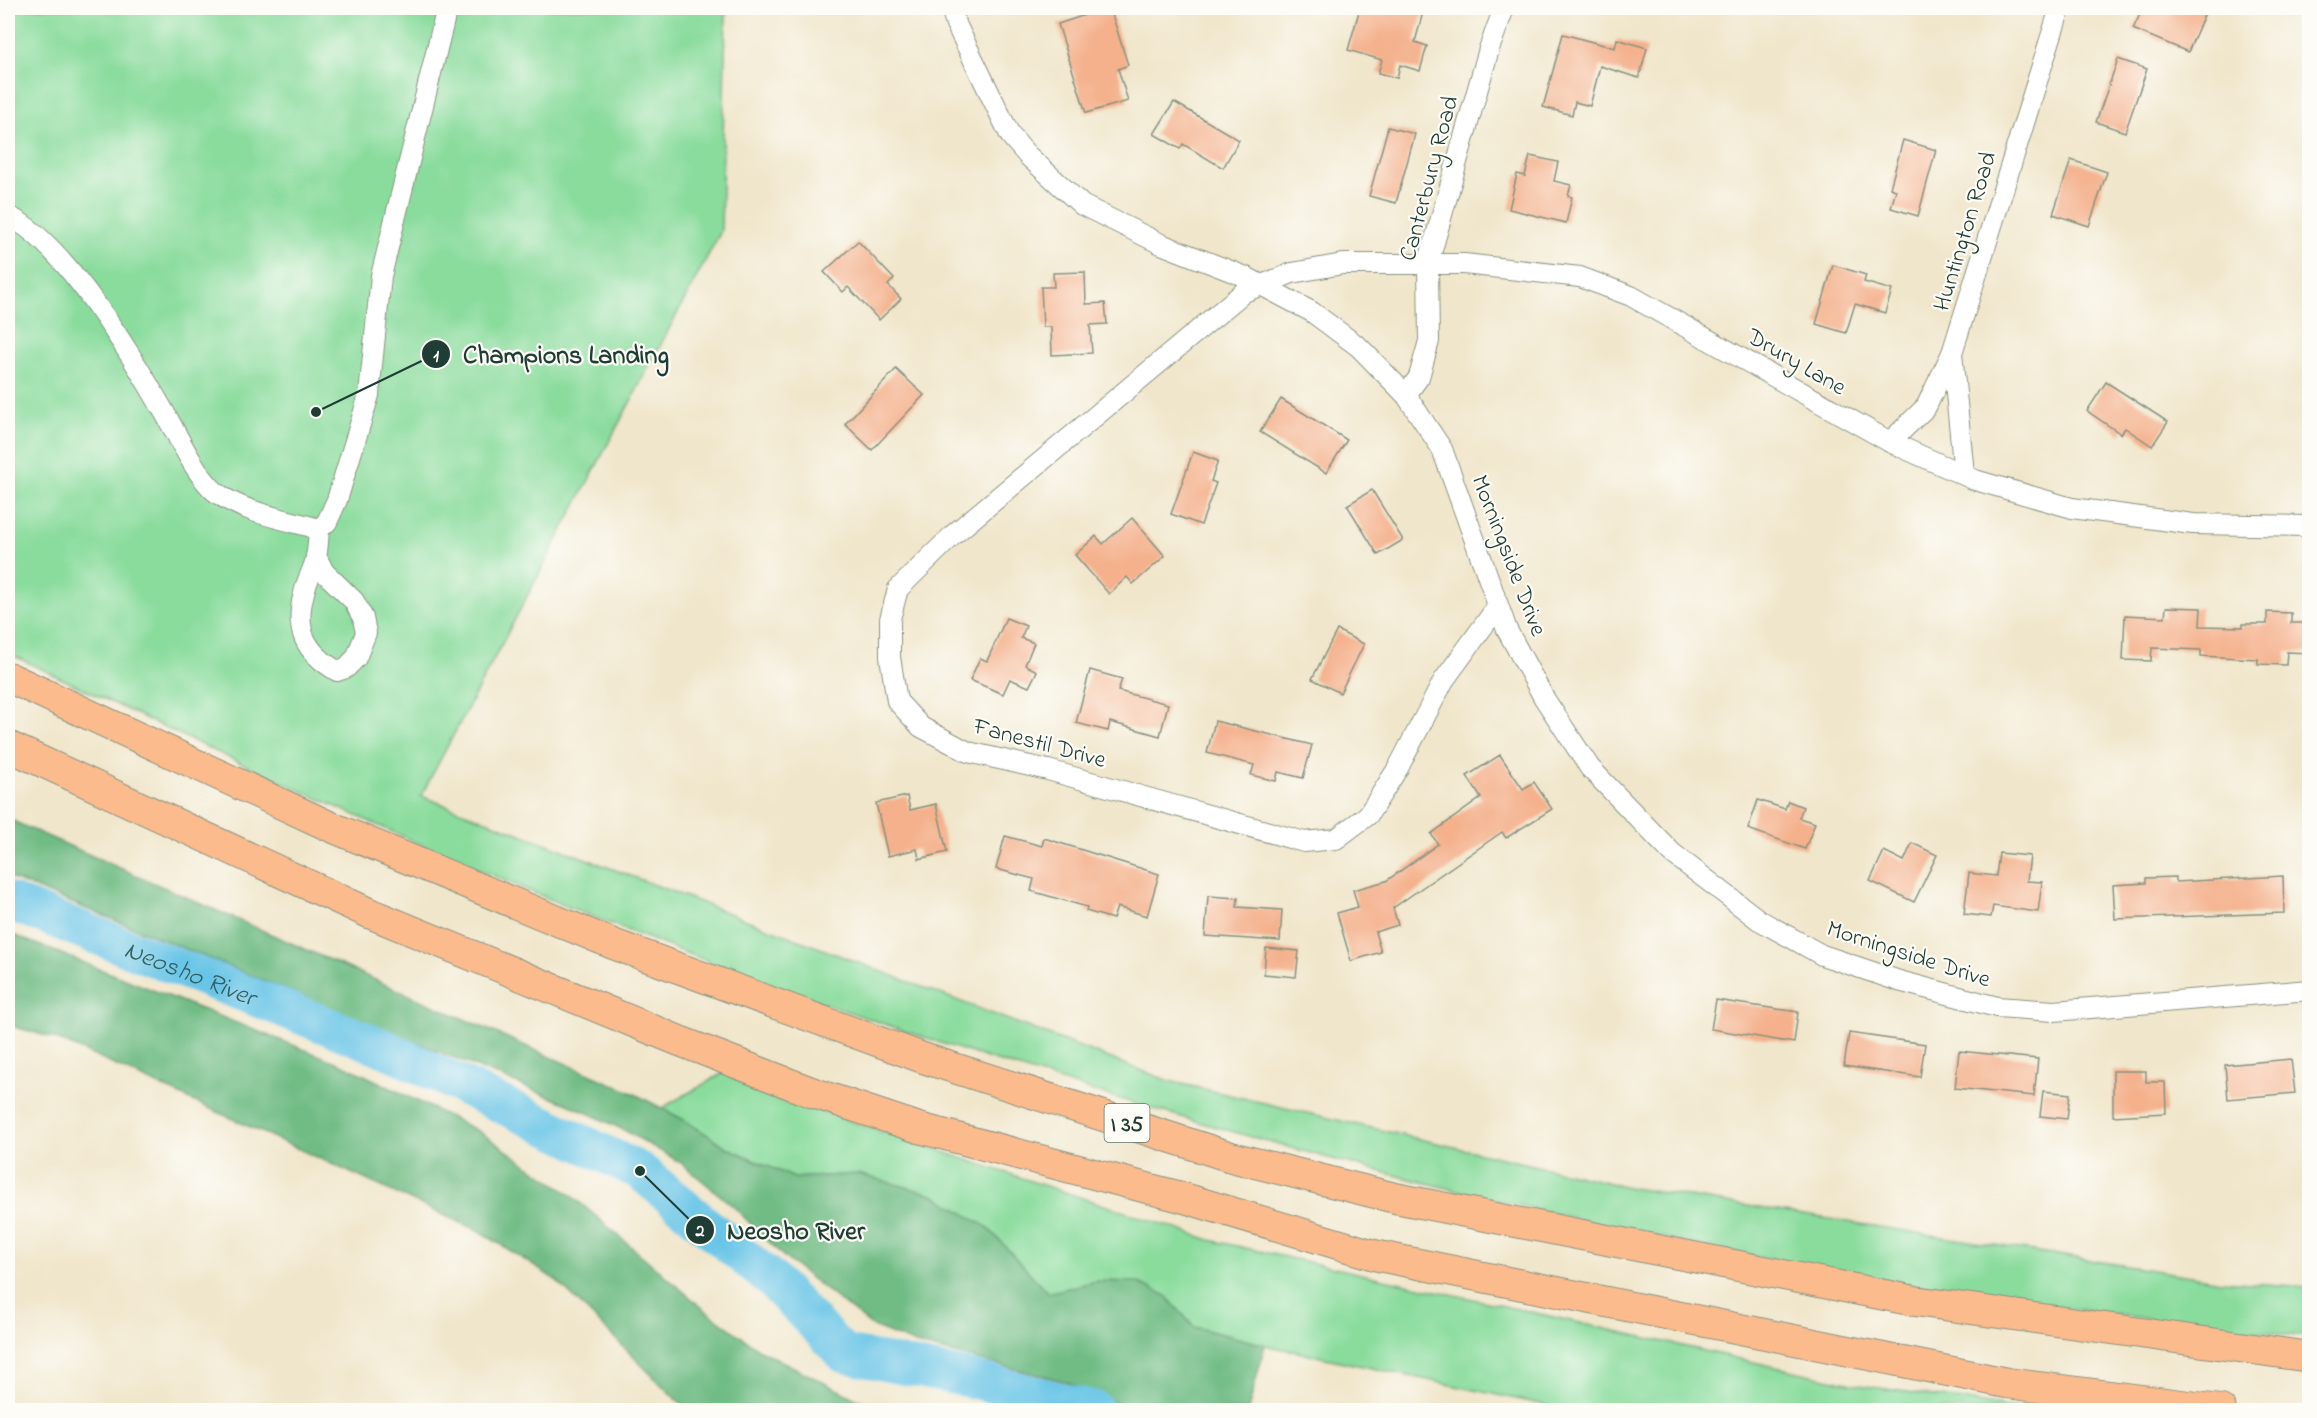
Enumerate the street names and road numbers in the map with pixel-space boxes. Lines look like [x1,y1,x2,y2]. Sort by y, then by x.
street label: Canterbury Road [1392,92,1470,265]
street label: Huntington Road [1926,147,2007,316]
street label: Drury Lane [1738,320,1852,407]
street label: Morningside Drive [1461,470,1555,642]
street label: Fanestil Drive [968,710,1110,779]
street label: Morningside Drive [1822,912,1995,998]
road number: I 35 [1104,1104,1150,1142]

